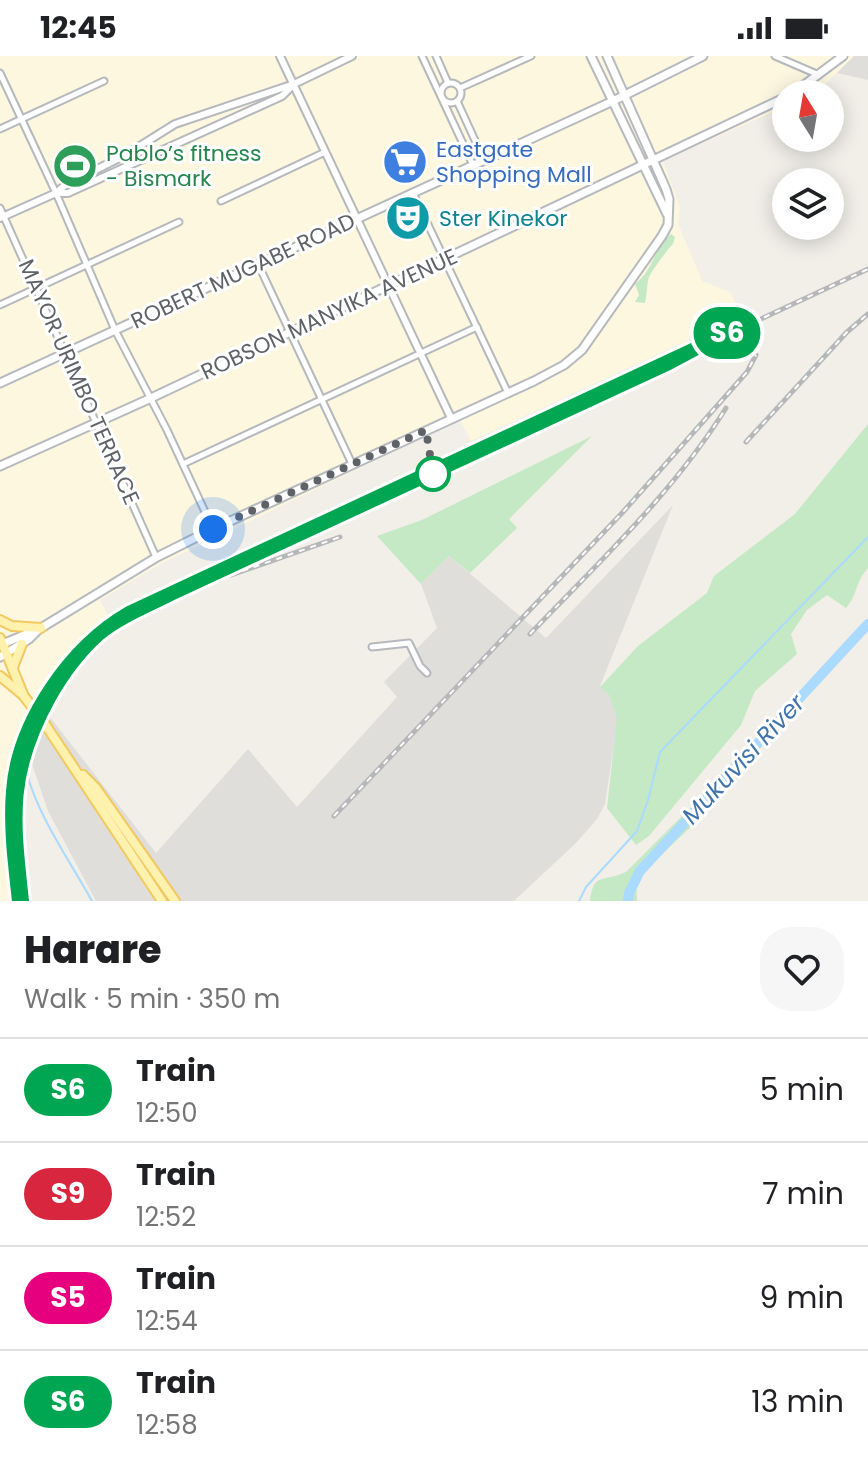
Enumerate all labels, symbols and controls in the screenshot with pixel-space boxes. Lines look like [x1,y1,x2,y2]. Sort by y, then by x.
text: 12:45 [40,6,117,49]
north arrow [772,80,844,152]
map controls [772,80,844,240]
place label: Eastgate Shopping Mall [436,134,592,190]
place label: Pablo’s fitness - Bismark [106,138,262,194]
supermarket icon: Eastgate Shopping Mall [381,138,429,186]
sports icon: Pablo’s fitness - Bismark [51,142,99,190]
button: layers [772,168,844,240]
theatre icon: Ster Kinekor [384,194,432,242]
place label: Ster Kinekor [439,203,568,234]
street label: ROBERT MUGABE ROAD [126,205,360,337]
street label: ROBSON MANYIKA AVENUE [196,241,462,387]
street label: MAYOR URIMBO TERRACE [11,254,147,510]
line badge: S6 [691,307,763,359]
text: S6 [709,313,745,352]
unlabelled marker [416,457,450,491]
your location [193,509,233,549]
water label: Mukuvisi River [674,686,813,831]
text: Harare [24,923,161,976]
button: heart [760,927,844,1011]
text: Walk · 5 min · 350 m [24,981,280,1017]
text: Train [136,1049,216,1092]
text: 5 min [760,1068,844,1111]
text: S6 [50,1070,86,1109]
text: 12:50 [136,1095,197,1131]
text: Train [136,1153,216,1196]
text: 7 min [762,1172,844,1215]
text: S9 [51,1174,85,1213]
text: 12:52 [136,1199,196,1235]
text: Train [136,1257,216,1300]
text: 9 min [760,1276,844,1319]
text: S5 [50,1278,86,1317]
text: 12:54 [136,1303,198,1339]
text: Train [136,1361,216,1404]
text: 13 min [751,1380,844,1423]
text: S6 [50,1382,86,1421]
text: 12:58 [136,1407,198,1443]

